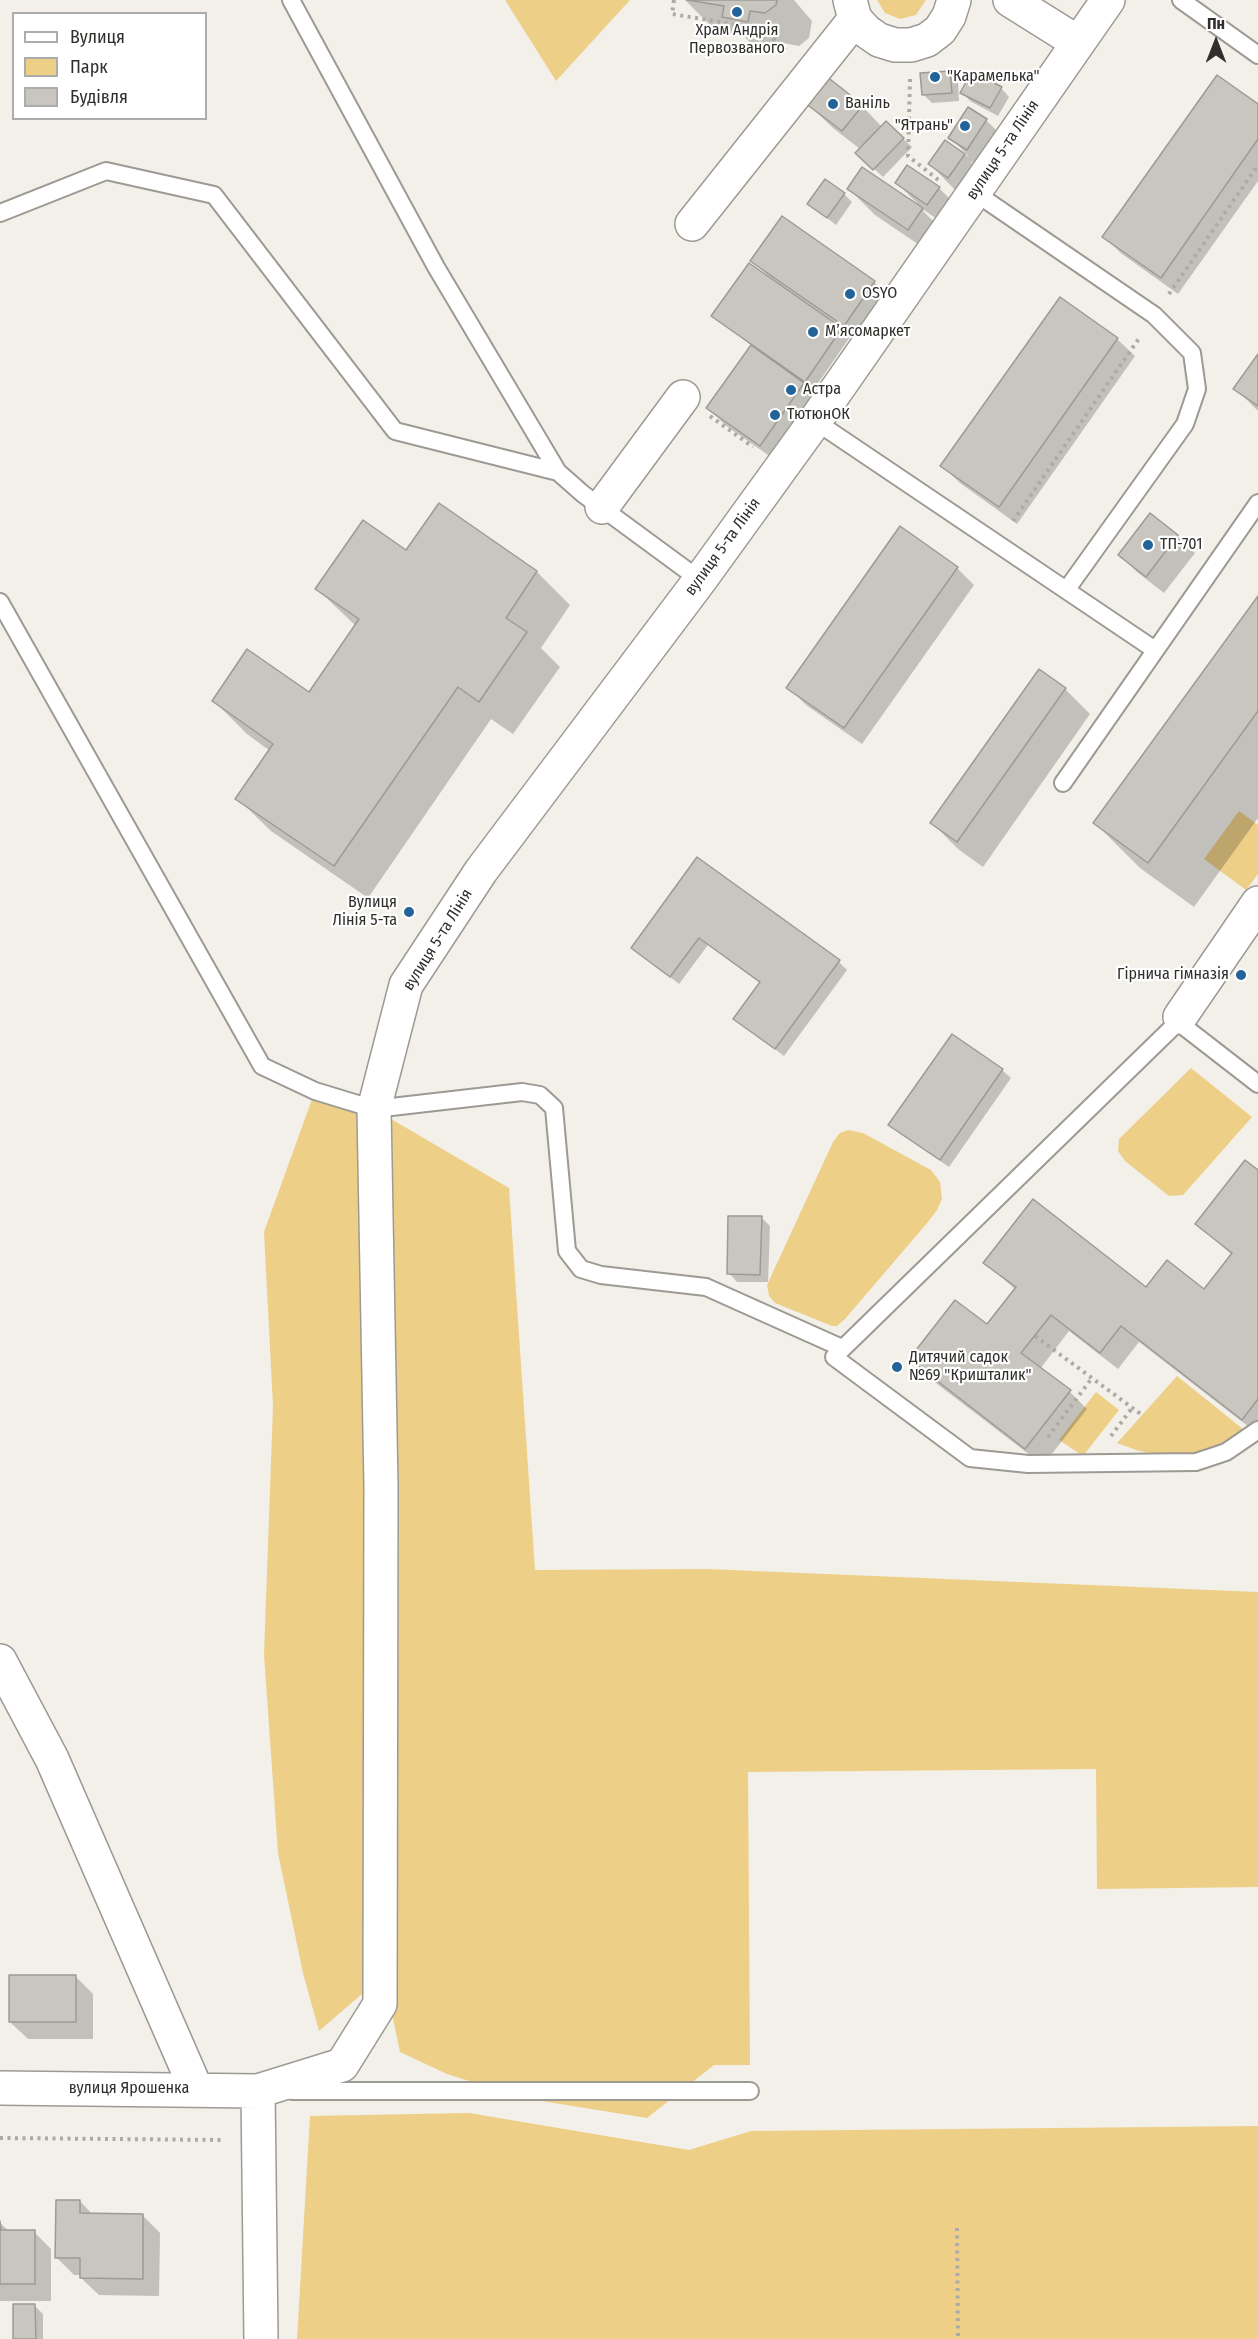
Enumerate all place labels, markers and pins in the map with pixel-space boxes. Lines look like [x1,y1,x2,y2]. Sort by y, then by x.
marker: Храм Андрія Первозваного [730,5,744,19]
place label: Храм Андрія Первозваного [689,21,785,59]
place label: "Карамелька" [947,67,1040,87]
marker: "Карамелька" [928,70,942,84]
place label: Ваніль [845,94,890,114]
marker: Ваніль [826,97,840,111]
place label: "Ятрань" [895,116,953,136]
marker: "Ятрань" [958,119,972,133]
place label: OSYO [862,284,897,304]
marker: OSYO [843,287,857,301]
place label: Мʼясомаркет [825,322,910,342]
marker: Мʼясомаркет [806,325,820,339]
place label: Астра [803,380,841,400]
marker: Астра [784,383,798,397]
place label: ТютюнОК [787,405,850,425]
marker: ТютюнОК [768,408,782,422]
place label: ТП-701 [1160,535,1202,555]
marker: ТП-701 [1141,538,1155,552]
place label: Вулиця Лінія 5-та [333,893,397,931]
marker: Вулиця Лінія 5-та [402,905,416,919]
place label: Гірнича гімназія [1117,965,1229,985]
marker: Гірнича гімназія [1234,968,1248,982]
place label: Дитячий садок №69 "Кришталик" [909,1348,1032,1386]
marker: Дитячий садок №69 "Кришталик" [890,1360,904,1374]

